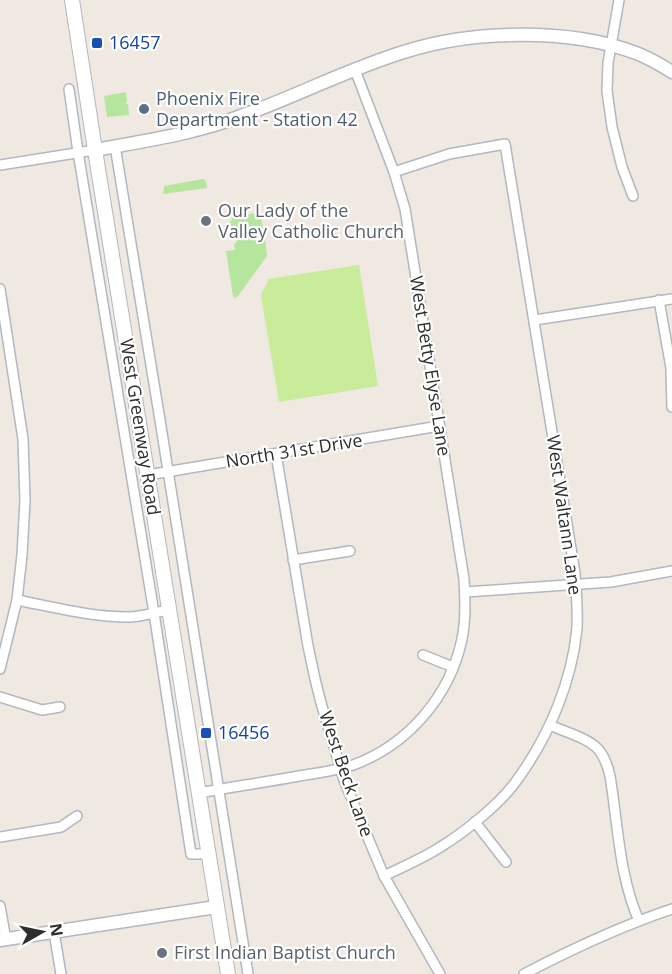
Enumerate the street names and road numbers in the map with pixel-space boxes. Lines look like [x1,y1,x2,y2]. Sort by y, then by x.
street label: West Betty Elyse Lane [405,274,457,458]
street label: West Greenway Road [115,337,167,517]
street label: North 31st Drive [224,427,364,473]
street label: West Waltann Lane [542,433,588,596]
street label: West Beck Lane [314,708,380,840]

